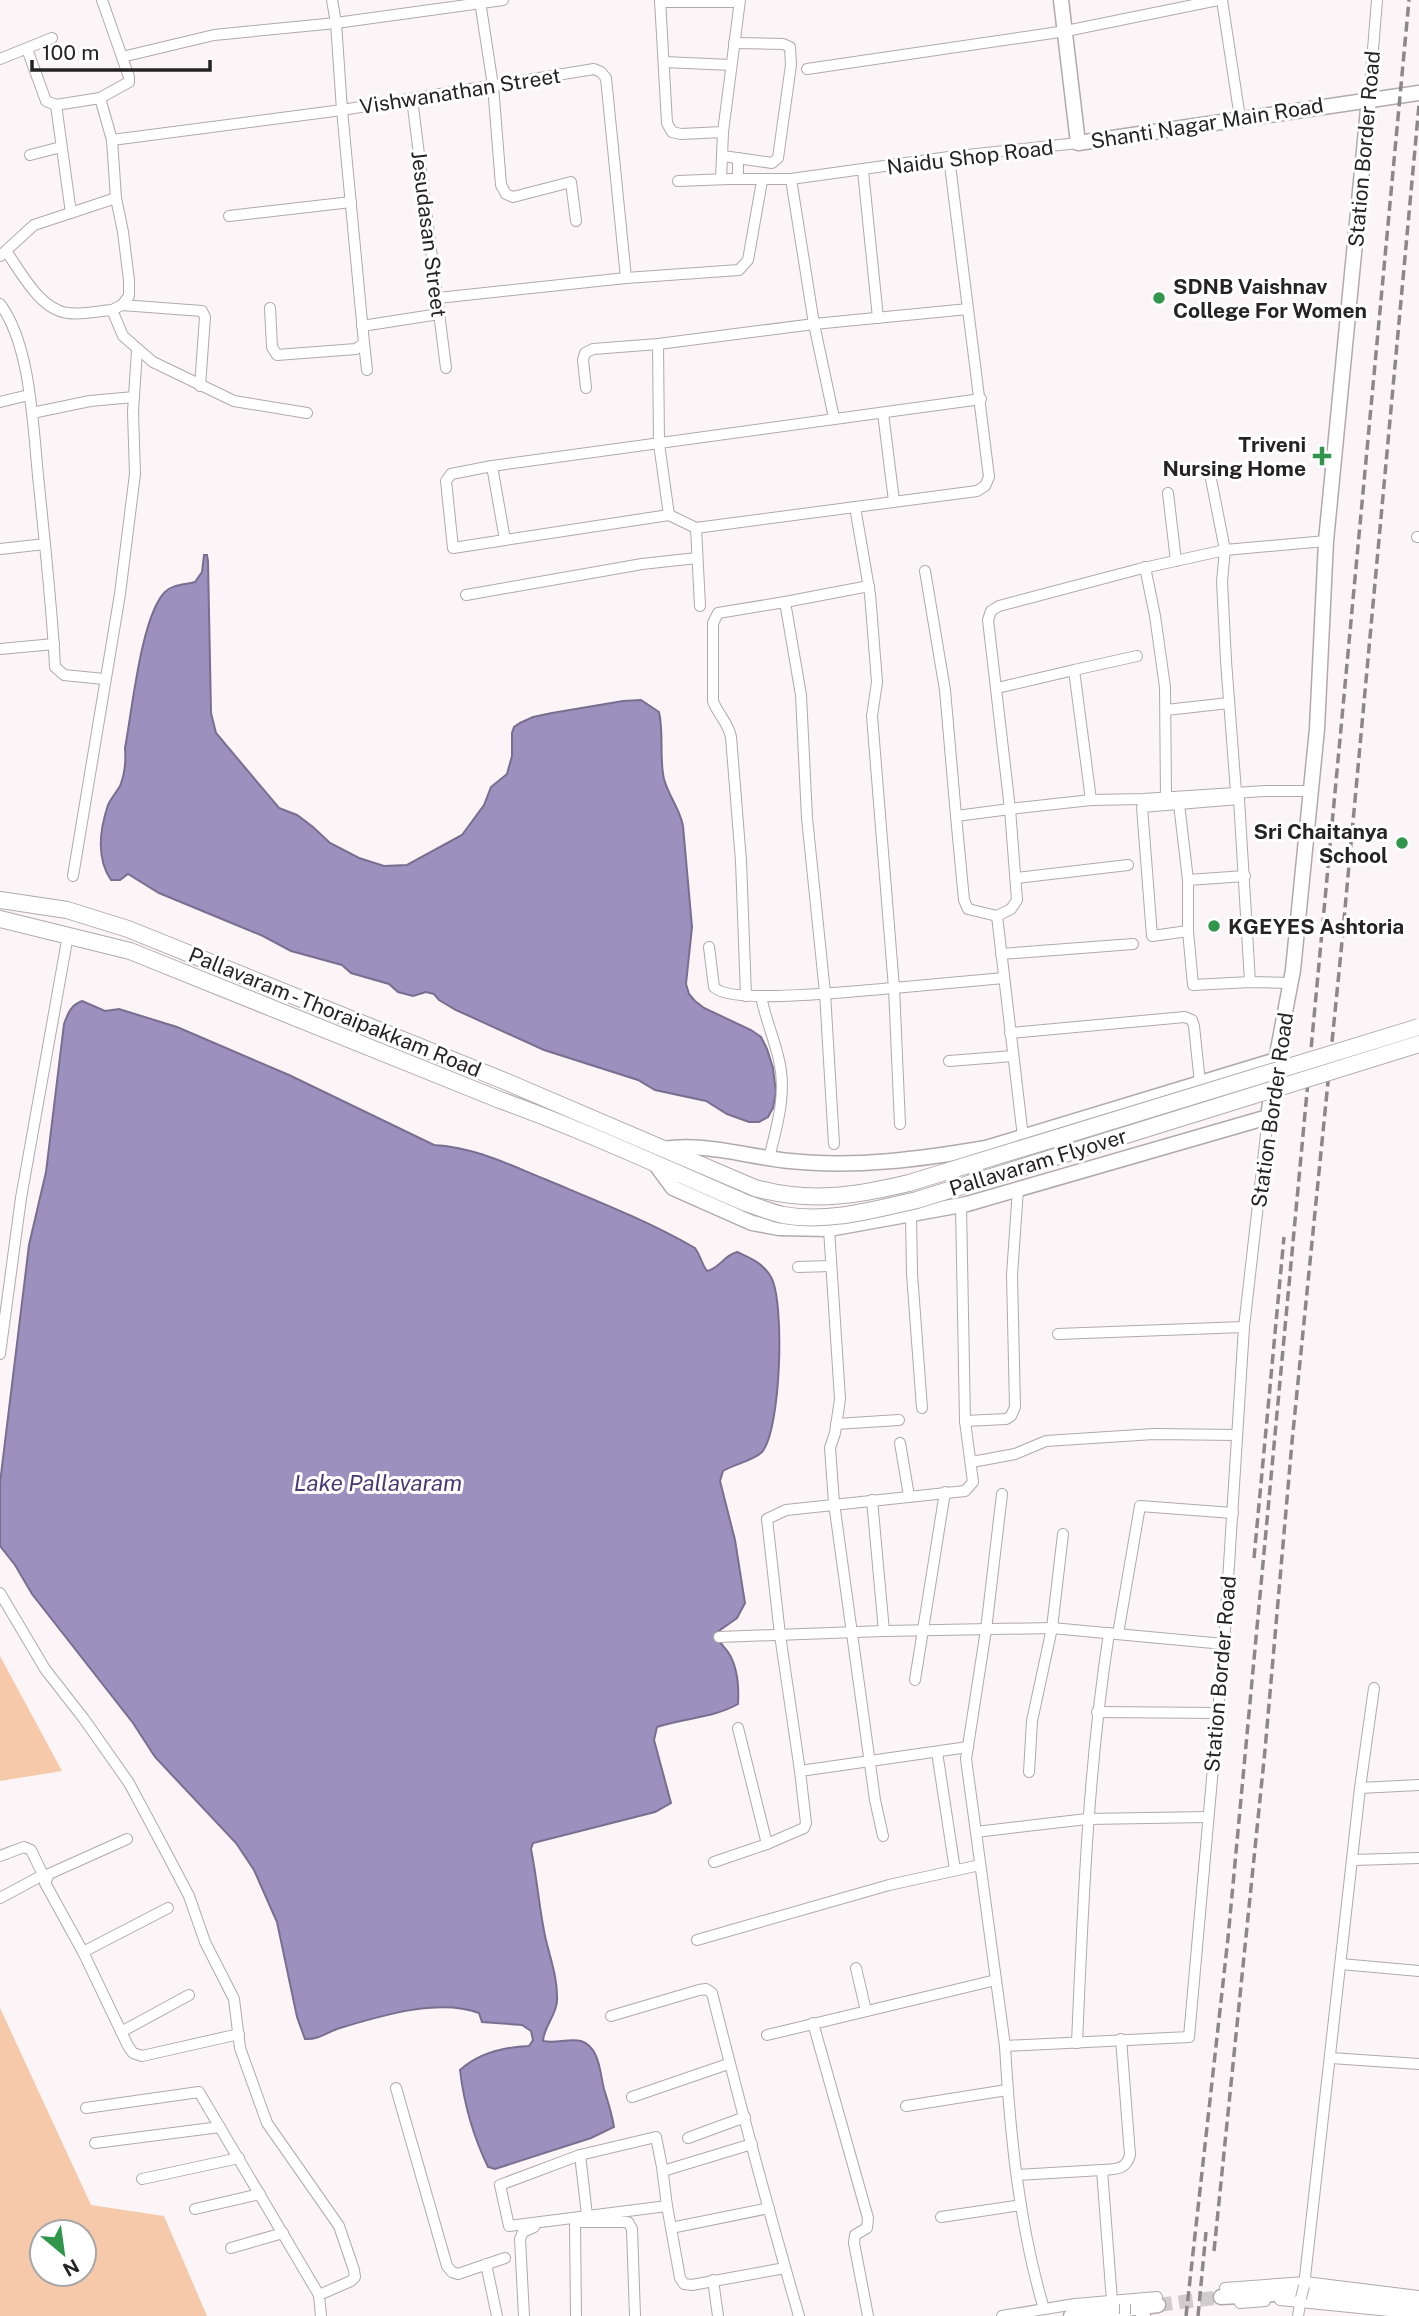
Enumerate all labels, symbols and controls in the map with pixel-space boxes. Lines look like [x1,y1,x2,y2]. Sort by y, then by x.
scale bar [32,28,210,72]
text: 100 m [42,40,99,65]
street label: Station Border Road [1343,50,1385,248]
street label: Vishwanathan Street [358,63,562,119]
street label: Shanti Nagar Main Road [1089,92,1325,154]
street label: Naidu Shop Road [885,134,1055,180]
street label: Jesudasan Street [406,149,452,319]
place label: SDNB Vaishnav College For Women [1173,274,1367,323]
marker: SDNB Vaishnav College For Women [1151,290,1167,306]
place label: Triveni Nursing Home [1162,432,1306,481]
marker: Triveni Nursing Home [1312,446,1332,466]
place label: Sri Chaitanya School [1254,819,1388,868]
marker: Sri Chaitanya School [1394,835,1410,851]
place label: KGEYES Ashtoria [1228,914,1404,939]
marker: KGEYES Ashtoria [1206,918,1222,934]
street label: Pallavaram - Thoraipakkam Road [185,942,485,1082]
street label: Station Border Road [1246,1011,1298,1209]
street label: Pallavaram Flyover [946,1123,1130,1201]
water label: Lake Pallavaram [294,1469,462,1496]
street label: Station Border Road [1199,1575,1241,1773]
north arrow [28,2218,98,2288]
text: N [59,2255,83,2281]

